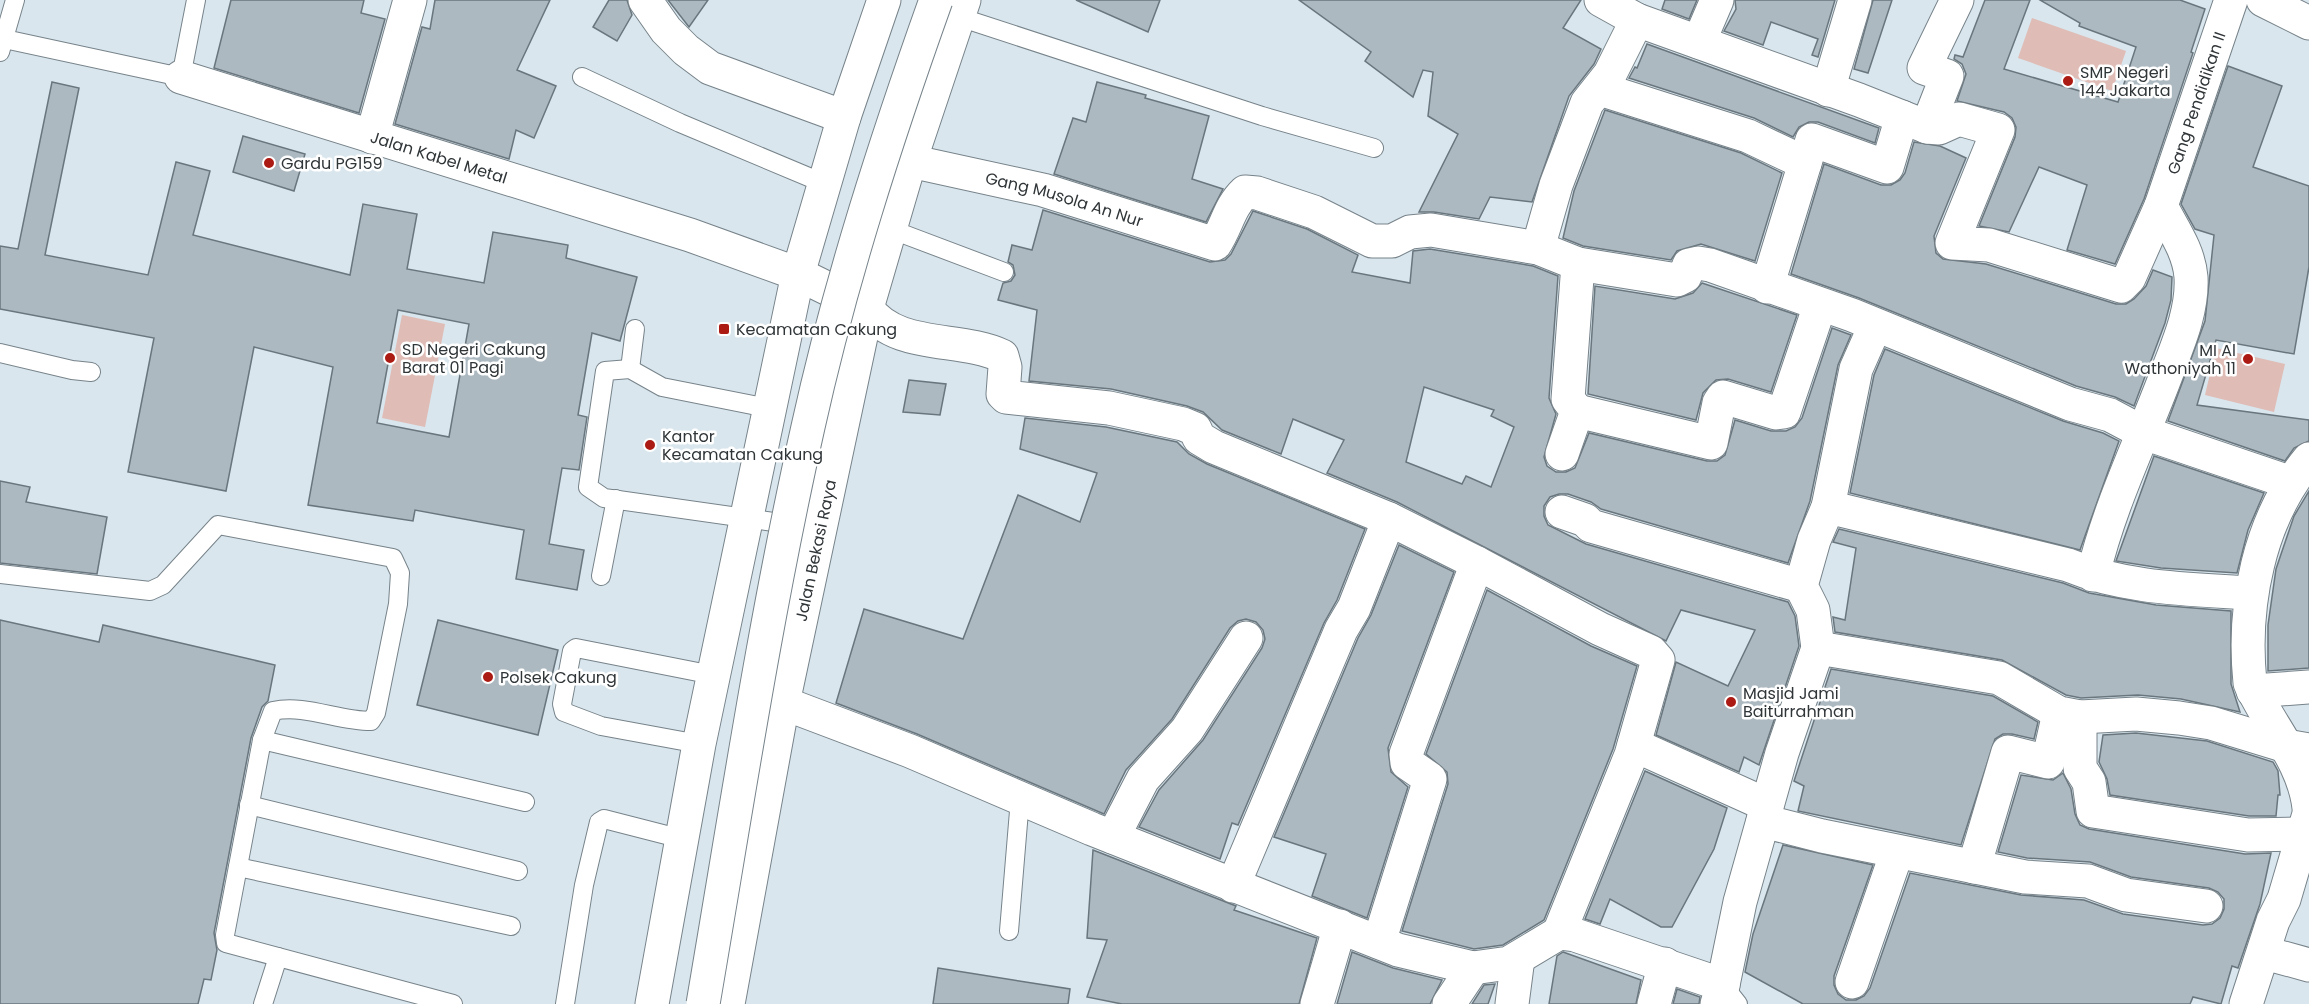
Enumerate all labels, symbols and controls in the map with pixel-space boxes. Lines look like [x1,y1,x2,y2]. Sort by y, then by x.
street label: Gang Pendidikan II [2161,29,2231,177]
place label: SMP Negeri 144 Jakarta [2080,61,2170,102]
marker: SMP Negeri 144 Jakarta [2061,74,2075,88]
street label: Jalan Kabel Metal [368,125,510,189]
place label: Gardu PG159 [281,152,383,175]
marker: Gardu PG159 [262,156,276,170]
street label: Gang Musola An Nur [983,166,1146,232]
place label: Kecamatan Cakung [736,318,897,341]
marker: Kecamatan Cakung [717,322,731,336]
place label: SD Negeri Cakung Barat 01 Pagi [402,338,546,379]
place label: MI Al Wathoniyah 11 [2125,339,2236,380]
marker: SD Negeri Cakung Barat 01 Pagi [383,351,397,365]
marker: MI Al Wathoniyah 11 [2241,352,2255,366]
place label: Kantor Kecamatan Cakung [662,425,823,466]
marker: Kantor Kecamatan Cakung [643,438,657,452]
street label: Jalan Bekasi Raya [789,477,842,623]
place label: Polsek Cakung [500,666,617,689]
marker: Polsek Cakung [481,670,495,684]
place label: Masjid Jami Baiturrahman [1743,682,1854,723]
marker: Masjid Jami Baiturrahman [1724,695,1738,709]

